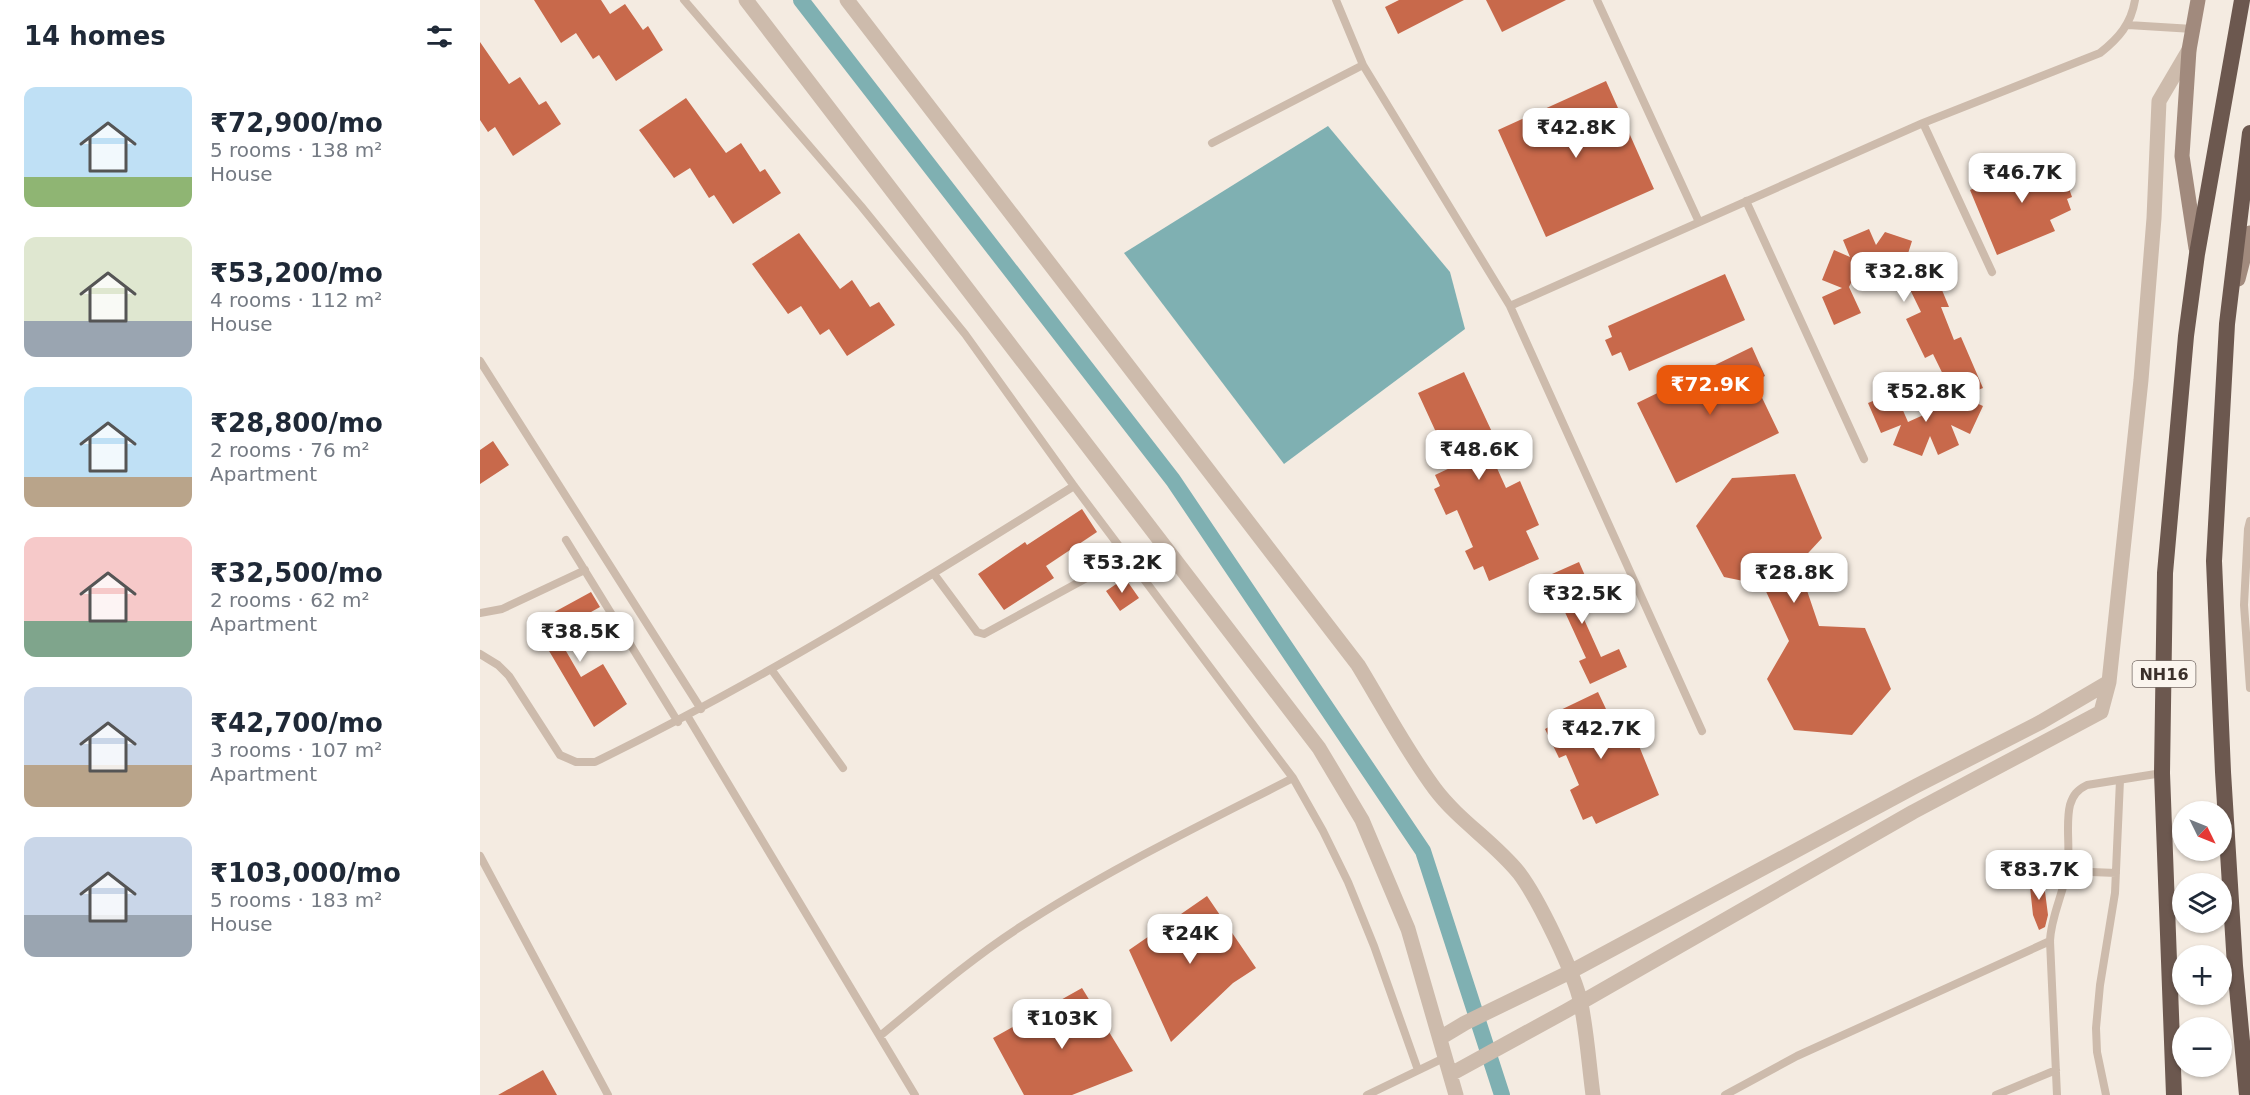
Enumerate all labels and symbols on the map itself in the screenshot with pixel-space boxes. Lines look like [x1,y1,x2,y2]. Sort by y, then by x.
pin: ₹42.8K [1527,108,1625,159]
pin: ₹46.7K [1973,153,2071,204]
pin: ₹32.8K [1855,252,1953,303]
pin: ₹72.9K [1661,365,1759,416]
pin: ₹52.8K [1877,372,1975,423]
pin: ₹48.6K [1430,430,1528,481]
pin: ₹53.2K [1073,543,1171,594]
pin: ₹28.8K [1745,553,1843,604]
pin: ₹32.5K [1533,574,1631,625]
pin: ₹38.5K [531,612,629,663]
road number: NH16 [2132,661,2196,687]
pin: ₹42.7K [1552,709,1650,760]
north arrow [2172,801,2232,861]
pin: ₹83.7K [1990,850,2088,901]
pin: ₹24K [1154,914,1226,965]
pin: ₹103K [1020,999,1104,1050]

